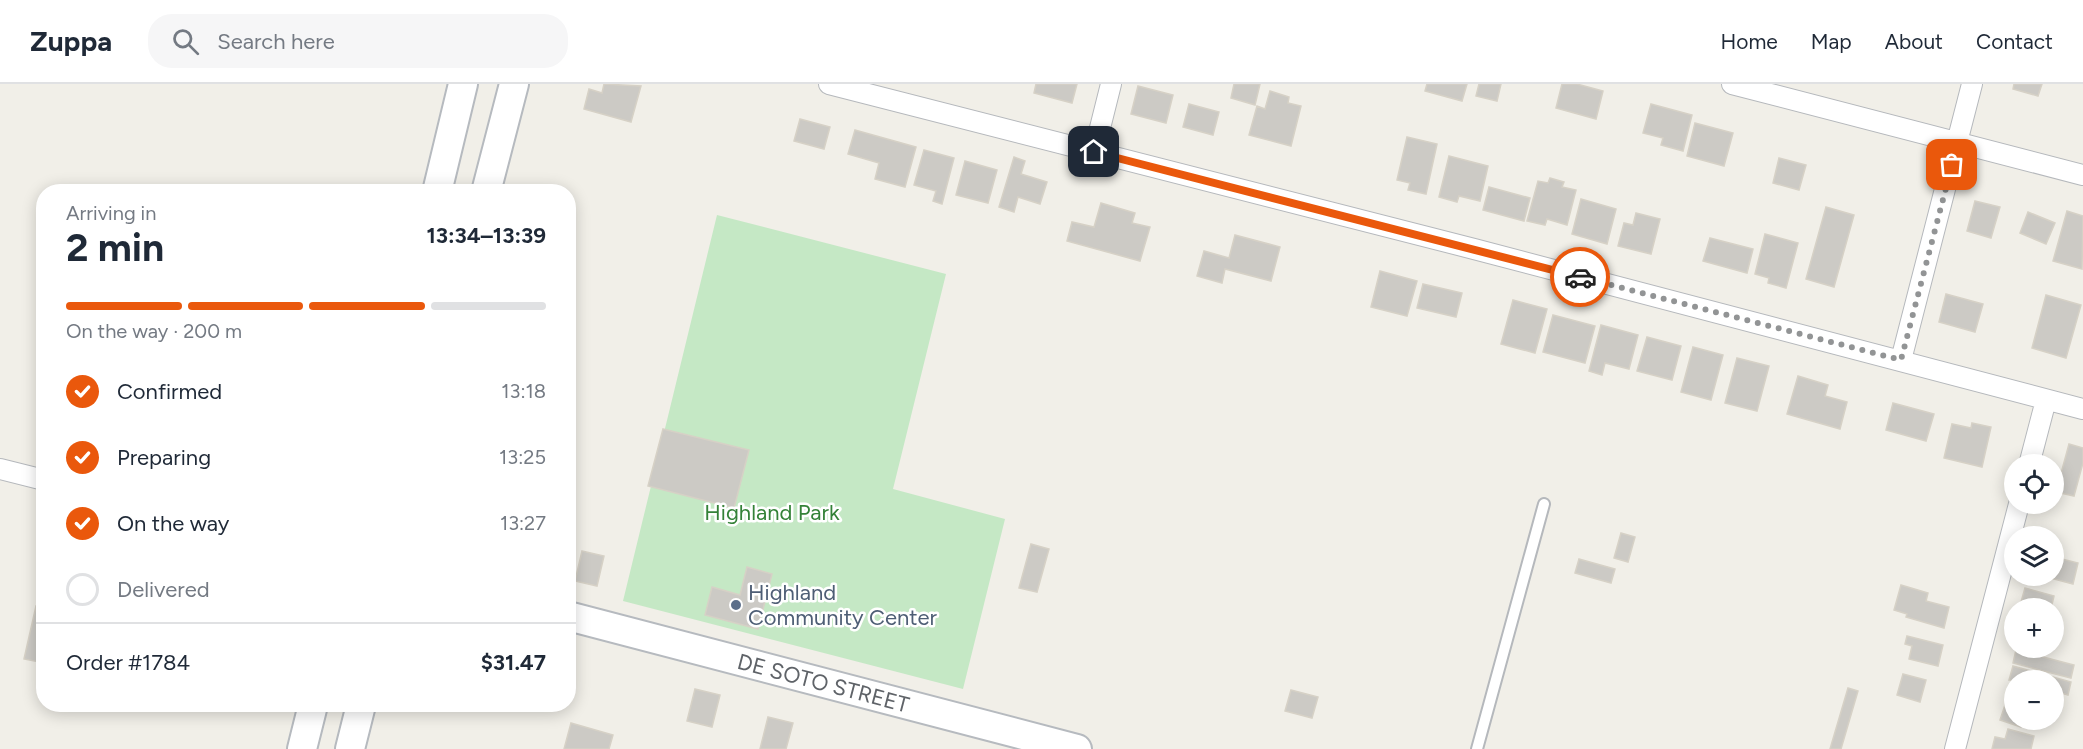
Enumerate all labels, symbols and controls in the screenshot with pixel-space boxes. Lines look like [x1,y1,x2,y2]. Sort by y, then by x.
search box [148,14,568,68]
text: Zuppa [30,24,112,58]
icon: search [169,25,202,58]
text: Search here [217,28,335,55]
text: Home [1721,29,1778,54]
text: Map [1811,29,1852,54]
text: About [1885,29,1943,54]
text: Contact [1976,29,2053,54]
pin [1068,126,1119,177]
icon: home [1077,135,1110,168]
pin [1926,139,1977,190]
icon: bag [1935,148,1968,181]
text: Arriving in [66,201,156,225]
text: 13:34–13:39 [426,222,546,249]
text: 2 min [66,224,164,271]
courier [1550,247,1610,307]
icon: car [1564,261,1597,294]
text: On the way · 200 m [66,319,242,343]
icon: check [66,375,99,408]
text: Confirmed [117,378,222,405]
text: 13:18 [501,379,546,403]
icon: check [66,441,99,474]
text: Preparing [117,444,211,471]
text: 13:25 [499,445,546,469]
map controls [2004,454,2064,730]
button: locate [2004,454,2064,514]
park label: Highland Park [704,499,840,526]
icon: check [66,507,99,540]
text: On the way [117,510,229,537]
text: 13:27 [500,511,546,535]
button: layers [2004,526,2064,586]
text: Delivered [117,576,210,603]
place label: Highland Community Center [748,579,937,631]
marker: Highland Community Center [729,598,743,612]
button: + [2004,598,2064,658]
street label: DE SOTO STREET [735,647,912,718]
text: Order #1784 [66,649,190,676]
text: $31.47 [481,649,546,676]
button: − [2004,670,2064,730]

